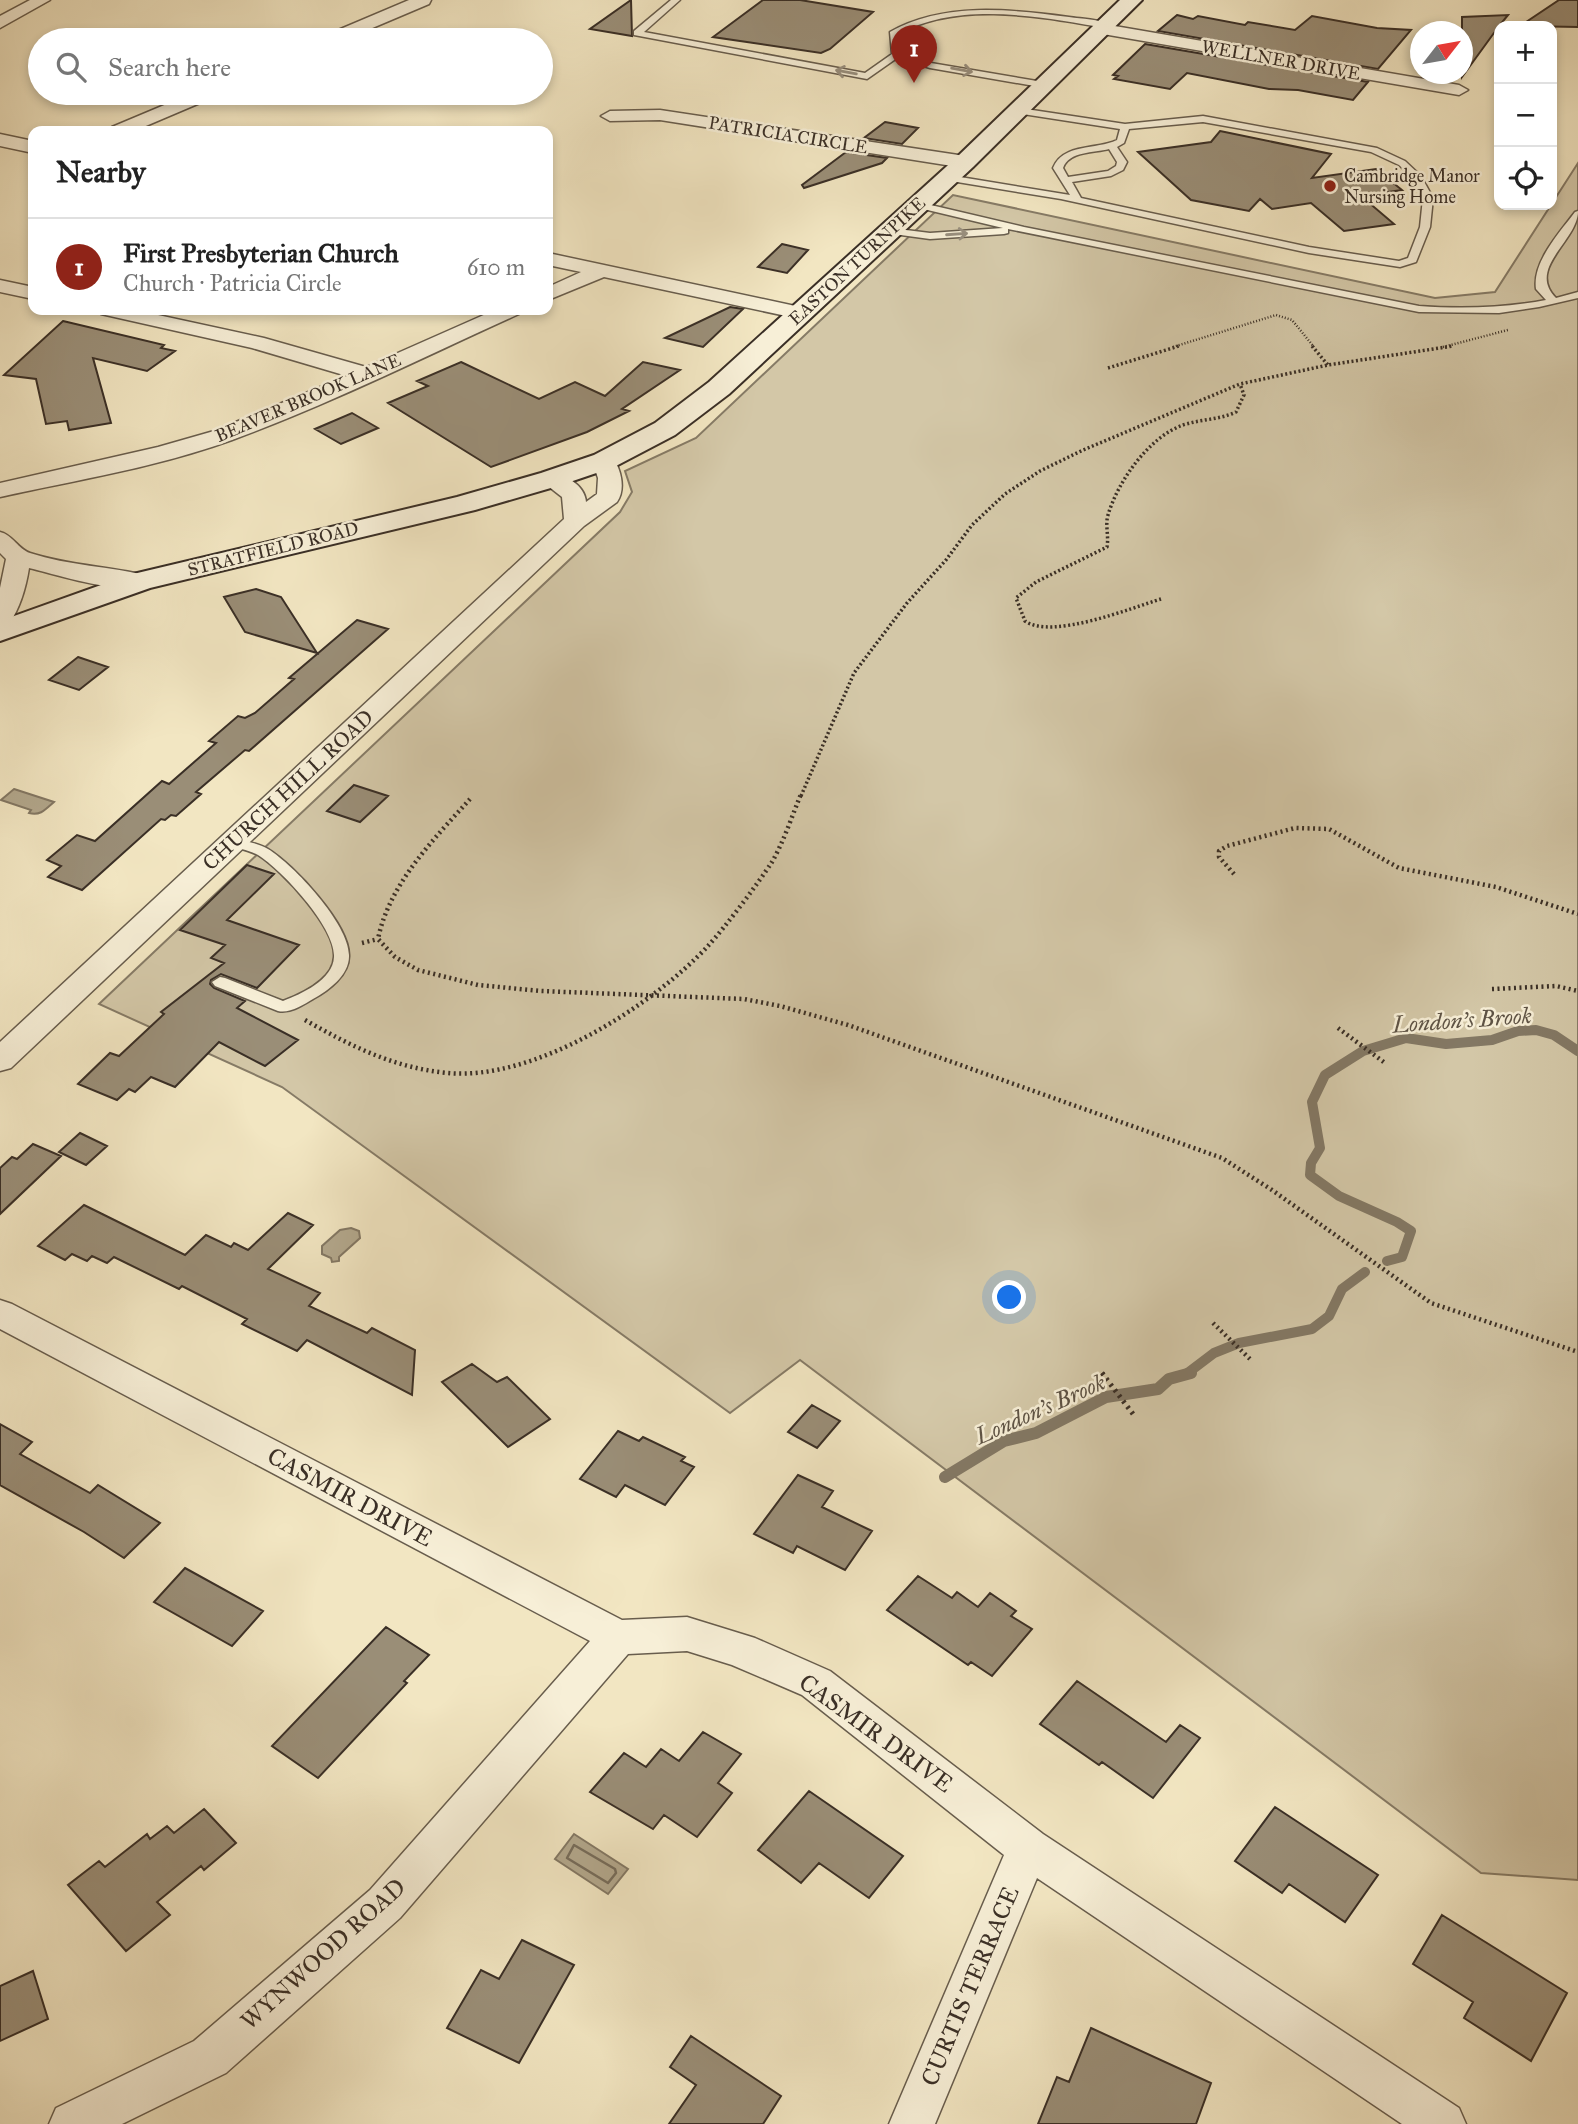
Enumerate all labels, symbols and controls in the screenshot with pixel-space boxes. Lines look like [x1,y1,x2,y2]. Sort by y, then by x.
north arrow [1410,21,1473,84]
map controls [1494,21,1557,210]
button: + [1494,21,1557,84]
pin: 1 [891,25,937,83]
search box [28,28,553,105]
street label: WELLNER DRIVE [1200,35,1362,85]
icon: search [52,48,90,86]
text: Search here [108,51,231,83]
one-way arrow [950,64,973,77]
one-way arrow [835,65,858,78]
button: − [1494,84,1557,147]
street label: PATRICIA CIRCLE [707,112,869,158]
button: locate [1494,147,1557,210]
text: Nearby [56,154,146,190]
place label: Cambridge Manor Nursing Home [1344,165,1480,209]
marker: Cambridge Manor Nursing Home [1322,178,1338,194]
street label: EASTON TURNPIKE [784,192,930,330]
one-way arrow [945,227,967,240]
text: First Presbyterian Church [123,237,399,269]
text: 1 [74,253,84,281]
text: 610 m [467,253,525,281]
text: Church · Patricia Circle [123,269,342,297]
street label: BEAVER BROOK LANE [212,349,404,447]
street label: STRATFIELD ROAD [185,517,361,581]
street label: CHURCH HILL ROAD [197,704,379,876]
water label: London's Brook [1390,1001,1533,1039]
your location [992,1280,1026,1314]
water label: London's Brook [970,1368,1109,1451]
street label: CASMIR DRIVE [262,1441,438,1553]
street label: CASMIR DRIVE [793,1667,959,1799]
street label: WYNWOOD ROAD [234,1872,412,2036]
street label: CURTIS TERRACE [914,1882,1026,2090]

